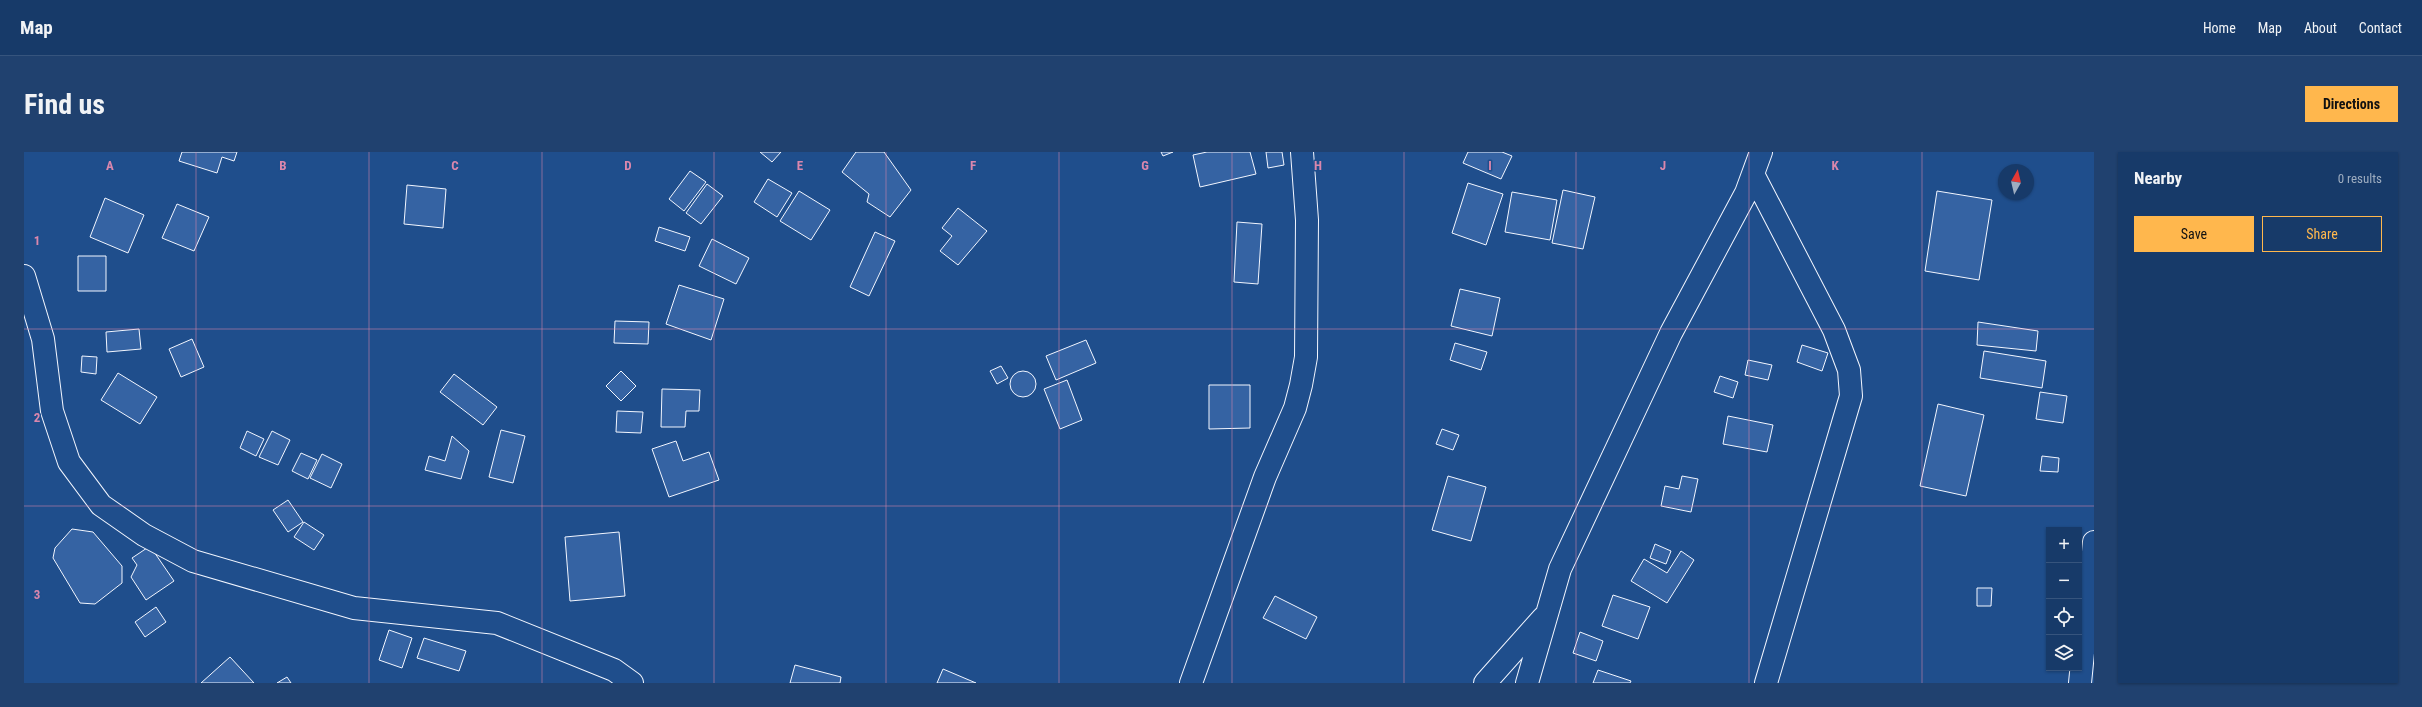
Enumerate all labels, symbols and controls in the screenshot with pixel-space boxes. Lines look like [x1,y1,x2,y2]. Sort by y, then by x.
text: Map [20,16,53,39]
text: Home [2203,20,2236,36]
text: Map [2258,20,2282,36]
text: About [2304,20,2337,36]
text: Contact [2359,20,2402,36]
button: Directions [2305,86,2398,122]
text: Find us [24,88,105,121]
text: A [106,158,114,173]
text: B [279,158,287,173]
text: C [451,158,459,173]
text: D [624,158,632,173]
text: E [797,158,804,173]
text: F [970,158,976,173]
text: G [1141,158,1149,173]
text: H [1314,158,1322,173]
text: I [1488,158,1492,173]
text: J [1660,158,1666,173]
text: K [1831,158,1839,173]
north arrow [1998,164,2034,200]
text: Nearby [2134,168,2182,188]
text: 0 results [2338,171,2382,186]
button: Save [2134,216,2254,252]
button: Share [2262,216,2382,252]
text: 1 [34,233,40,248]
text: 2 [34,410,41,425]
map controls [2046,527,2082,671]
button: + [2046,527,2082,563]
button: − [2046,563,2082,599]
text: 3 [34,587,40,602]
button: locate [2046,599,2082,635]
button: layers [2046,635,2082,671]

